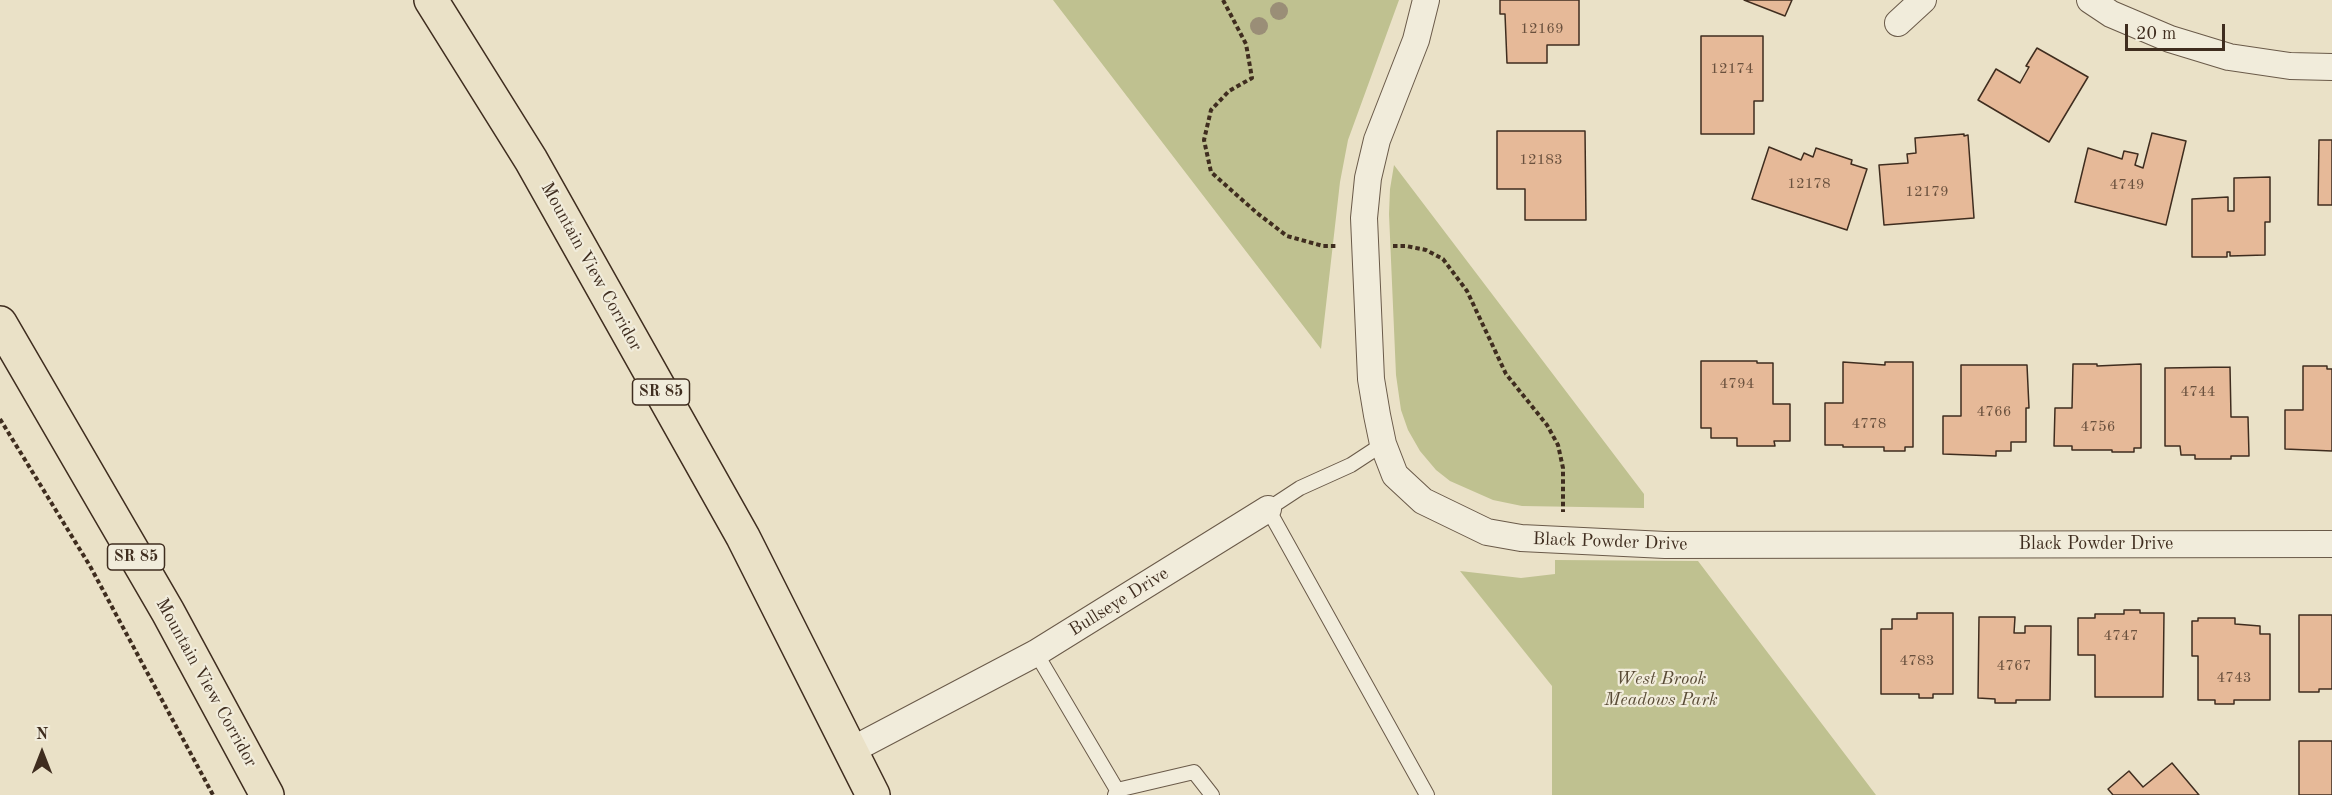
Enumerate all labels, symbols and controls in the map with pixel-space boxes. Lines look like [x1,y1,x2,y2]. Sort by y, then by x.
scale bar [2128,12,2228,50]
house number: 12169 [1520,20,1564,38]
text: 20 m [2136,25,2176,43]
house number: 12174 [1710,60,1754,78]
house number: 12183 [1519,151,1563,169]
house number: 12178 [1787,175,1831,193]
house number: 4749 [2110,176,2144,194]
street label: Mountain View Corridor [536,179,646,355]
house number: 12179 [1905,183,1949,201]
house number: 4794 [1720,375,1754,393]
road number: SR 85 [632,379,690,405]
house number: 4744 [2181,383,2215,401]
house number: 4766 [1977,403,2011,421]
house number: 4778 [1852,415,1886,433]
house number: 4756 [2081,418,2115,436]
street label: Black Powder Drive [1532,529,1688,555]
street label: Black Powder Drive [2019,533,2173,555]
road number: SR 85 [108,544,164,570]
street label: Bullseye Drive [1065,563,1173,641]
street label: Mountain View Corridor [151,595,261,771]
house number: 4747 [2104,627,2138,645]
house number: 4783 [1900,652,1934,670]
house number: 4767 [1997,657,2031,675]
park label: West Brook Meadows Park [1604,668,1718,710]
house number: 4743 [2217,669,2251,687]
north arrow [12,723,72,783]
text: N [36,727,48,743]

